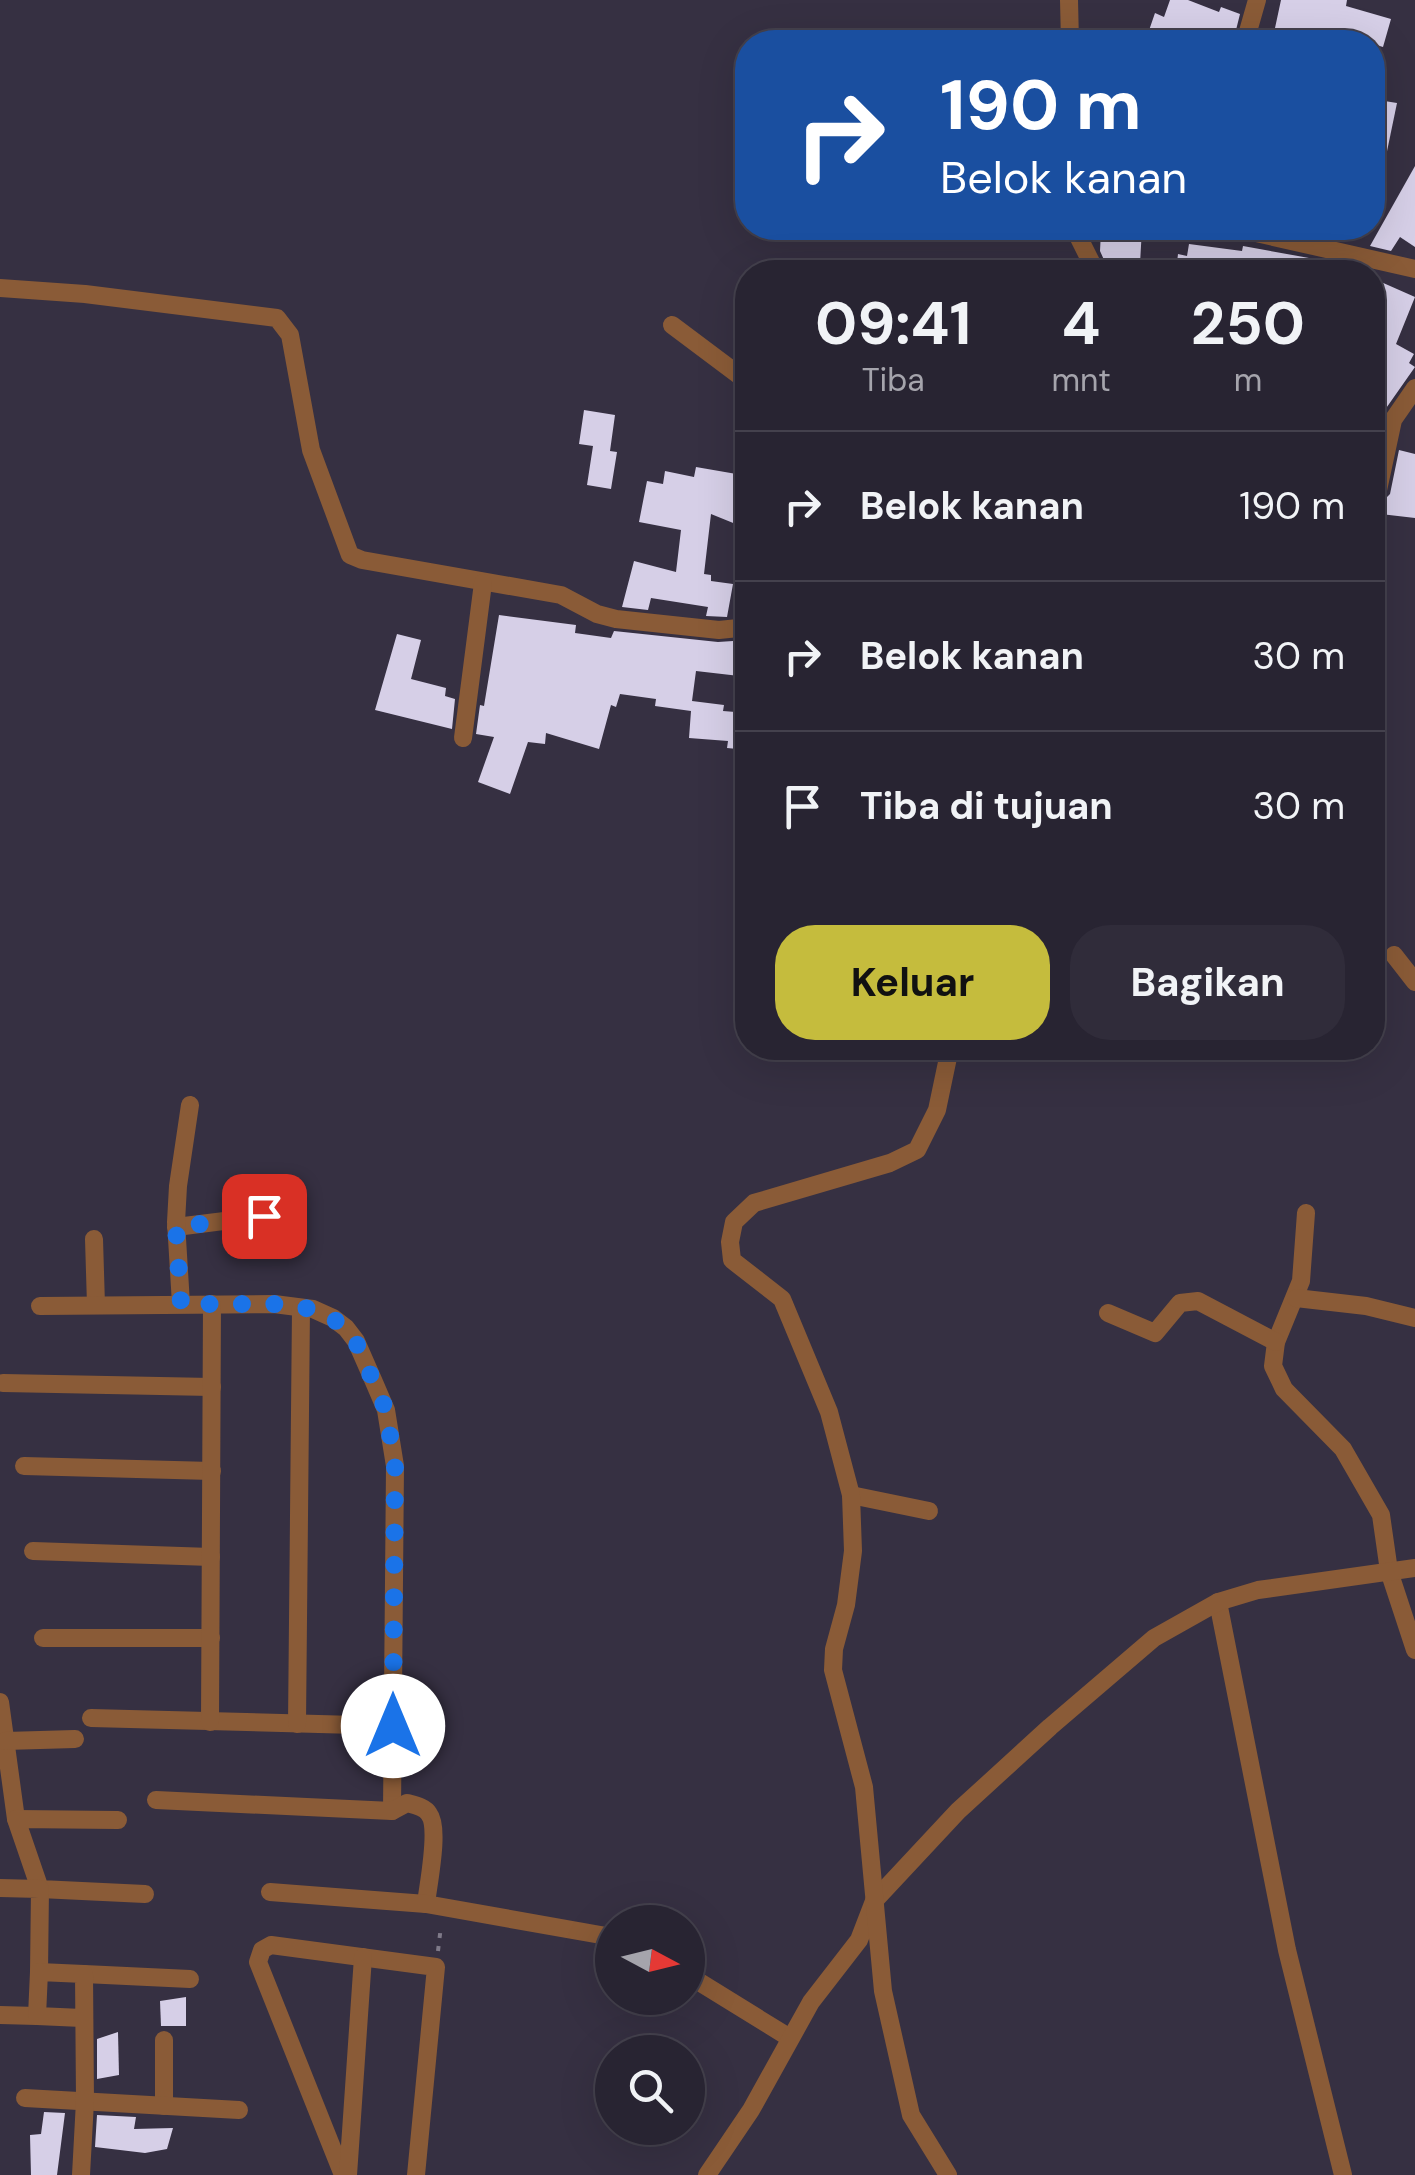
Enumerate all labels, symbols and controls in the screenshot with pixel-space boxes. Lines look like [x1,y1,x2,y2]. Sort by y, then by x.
text: 190 m [940,60,1142,151]
icon: right [775,70,905,200]
text: Belok kanan [940,148,1187,207]
text: 09:41 [815,284,971,363]
text: 4 [1062,284,1101,363]
text: 250 [1191,284,1305,363]
text: Tiba [862,359,925,401]
text: mnt [1051,359,1111,401]
text: m [1234,359,1262,401]
icon: right [775,479,830,534]
text: Belok kanan [860,481,1084,531]
text: 190 m [1239,481,1345,531]
icon: right [775,629,830,684]
text: Belok kanan [860,631,1084,681]
text: 30 m [1253,631,1345,681]
icon: arrive [775,779,830,834]
text: Tiba di tujuan [860,781,1113,831]
text: 30 m [1253,781,1345,831]
button: Keluar [775,925,1050,1040]
button: Bagikan [1070,925,1345,1040]
pin [222,1174,307,1259]
icon: arrive [237,1189,292,1244]
position arrow [341,1674,445,1778]
north arrow [595,1905,705,2015]
map controls [595,1905,705,2145]
button: search [595,2035,705,2145]

